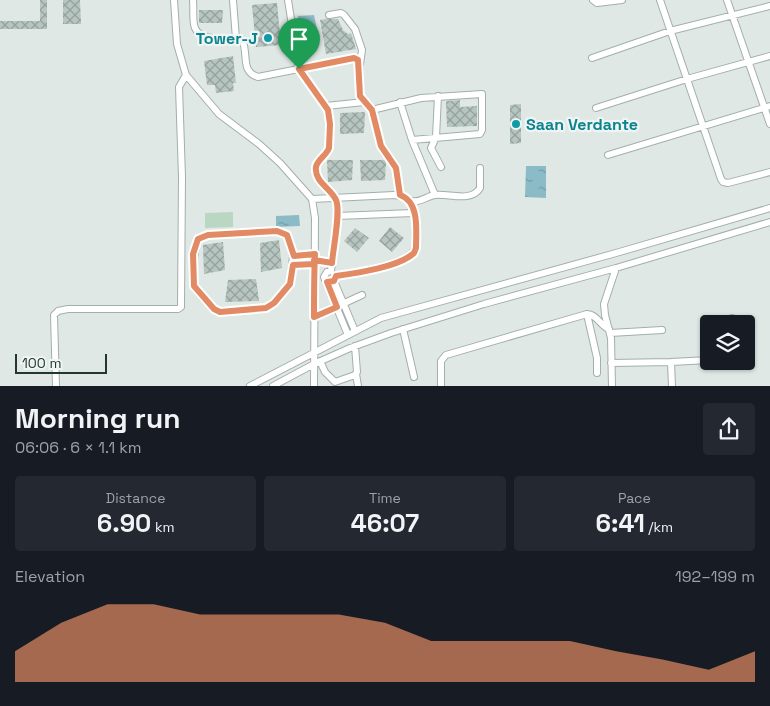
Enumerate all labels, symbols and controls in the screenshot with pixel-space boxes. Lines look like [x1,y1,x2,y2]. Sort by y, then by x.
pin [278,18,320,69]
icon: arrive [285,25,313,53]
place label: Tower-J [196,28,258,49]
marker: Tower-J [262,32,274,44]
place label: Saan Verdante [526,114,638,135]
marker: Saan Verdante [510,118,522,130]
map controls [700,315,755,370]
button: layers [700,315,755,370]
scale bar [15,351,108,374]
text: 100 m [22,354,61,372]
text: Morning run [15,400,180,436]
button: share [703,403,755,455]
text: 06:06 · 6 × 1.1 km [15,437,142,458]
text: Distance [106,489,165,507]
text: Time [369,489,401,507]
text: Pace [618,489,651,507]
text: 6.90 [97,507,151,539]
text: 46:07 [351,507,419,539]
text: 6:41 [596,507,645,539]
text: km [151,518,174,536]
text: /km [645,518,673,536]
text: Elevation [15,566,85,587]
text: 192–199 m [675,566,755,587]

